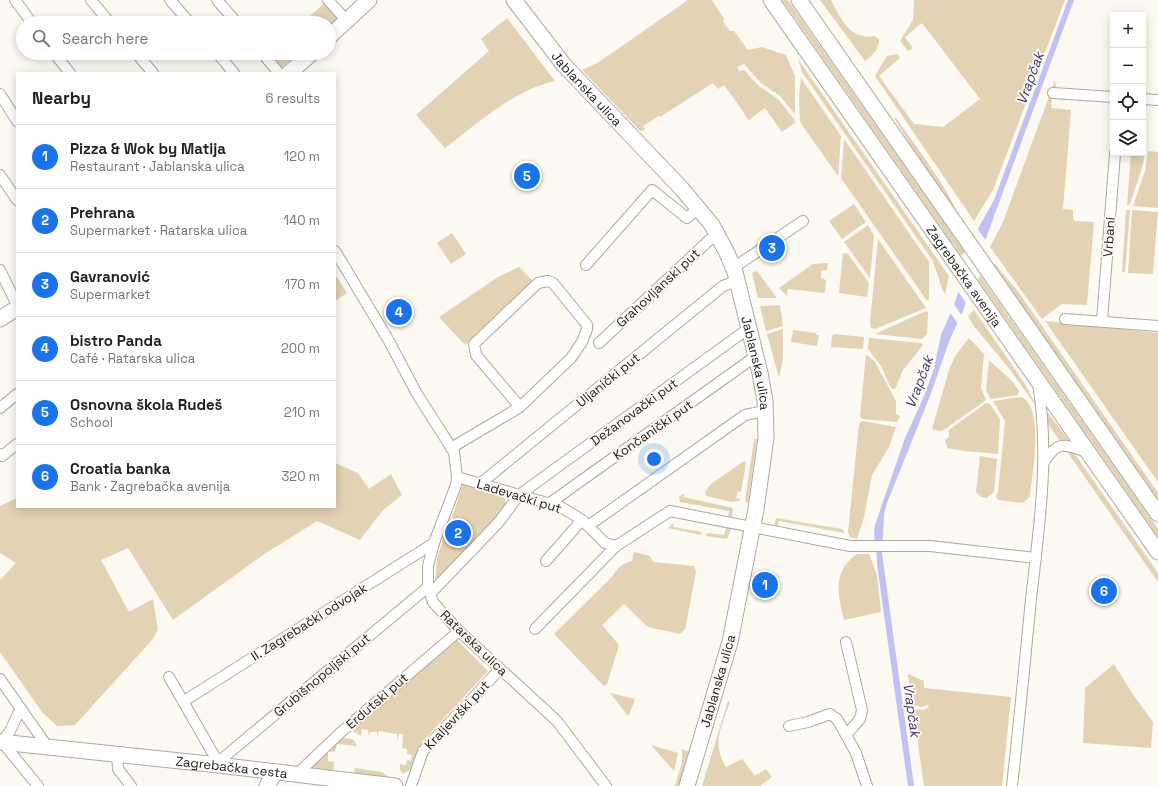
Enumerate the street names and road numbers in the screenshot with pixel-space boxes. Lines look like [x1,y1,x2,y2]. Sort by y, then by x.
street label: Jablanska ulica [548,48,626,130]
street label: Vrbani [1099,217,1119,257]
street label: Zagrebačka avenija [923,222,1006,330]
street label: Grahovljanski put [613,245,703,331]
street label: Jablanska ulica [738,314,774,411]
street label: Uljanički put [573,349,643,411]
street label: Dežanovački put [587,375,681,449]
street label: Končanički put [610,396,696,464]
street label: Ladevački put [474,475,564,517]
street label: II. Zagrebački odvojak [248,579,370,665]
street label: Ratarska ulica [437,606,512,680]
street label: Grubišnopoljski put [270,629,374,721]
street label: Jablanska ulica [697,632,740,729]
street label: Erdutski put [342,669,412,733]
street label: Kraljevrški put [421,677,493,753]
street label: Zagrebačka cesta [175,752,289,782]

